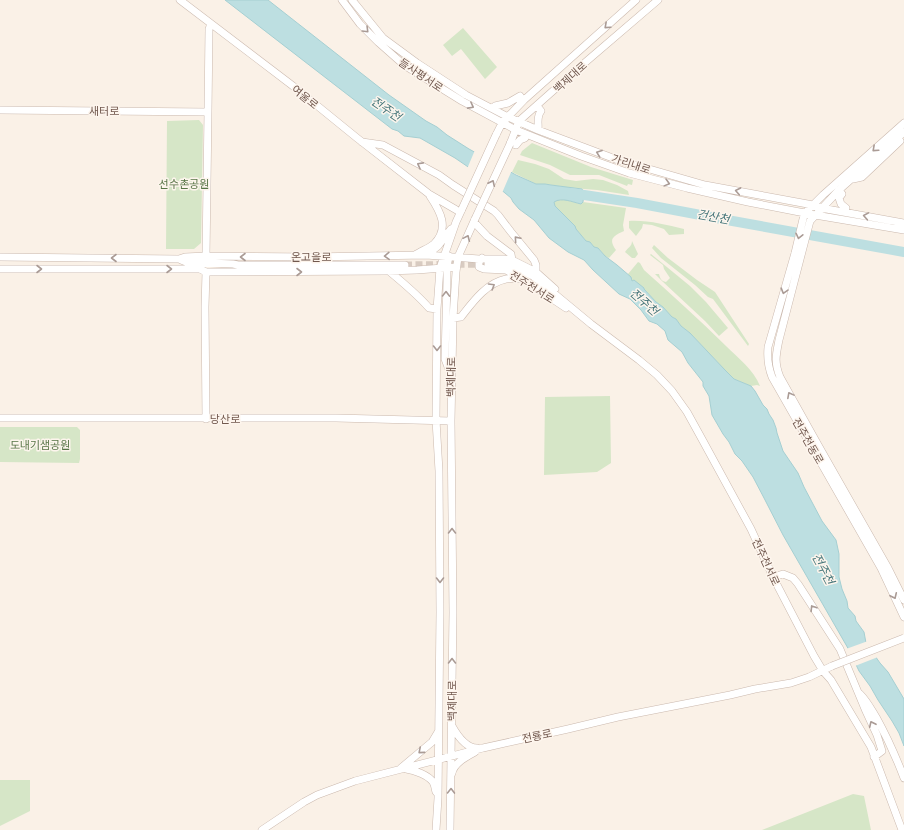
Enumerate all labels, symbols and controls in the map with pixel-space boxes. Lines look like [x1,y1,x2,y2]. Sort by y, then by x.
one-way arrow [604,21,612,29]
one-way arrow [361,25,369,33]
street label: 들사평서로 [396,55,446,95]
street label: 백제대로 [550,58,590,96]
street label: 여울로 [289,82,321,112]
water label: 전주천 [368,93,406,126]
one-way arrow [467,102,474,109]
street label: 새터로 [89,104,119,118]
one-way arrow [872,144,880,151]
one-way arrow [596,150,603,158]
street label: 가리내로 [610,151,652,177]
one-way arrow [417,162,424,169]
park label: 선수촌공원 [159,177,209,191]
one-way arrow [664,178,671,187]
one-way arrow [487,180,495,187]
one-way arrow [735,188,741,196]
water label: 건산천 [695,206,733,228]
one-way arrow [862,212,869,221]
one-way arrow [795,233,803,239]
one-way arrow [462,235,470,242]
one-way arrow [515,237,522,244]
street label: 온고을로 [291,250,331,264]
one-way arrow [384,251,390,260]
one-way arrow [240,253,246,261]
one-way arrow [111,254,117,262]
one-way arrow [36,265,42,273]
one-way arrow [166,265,172,273]
one-way arrow [296,268,302,276]
street label: 전주천서로 [507,268,557,306]
one-way arrow [488,283,495,290]
water label: 전주천 [626,285,663,320]
one-way arrow [780,287,789,294]
one-way arrow [442,291,450,297]
one-way arrow [433,345,441,351]
street label: 백제대로 [444,357,458,397]
one-way arrow [787,392,795,399]
street label: 당산로 [210,412,240,426]
street label: 전주천동로 [789,416,827,466]
park label: 도내기샘공원 [10,438,70,452]
one-way arrow [448,528,456,534]
street label: 전주천서로 [749,536,783,588]
water label: 전주천 [808,551,839,589]
one-way arrow [435,577,444,583]
one-way arrow [889,592,897,599]
one-way arrow [811,605,818,612]
one-way arrow [448,658,456,664]
street label: 백제대로 [445,681,459,721]
one-way arrow [869,720,877,728]
street label: 전룡로 [521,726,553,746]
one-way arrow [419,747,426,754]
one-way arrow [447,788,455,794]

